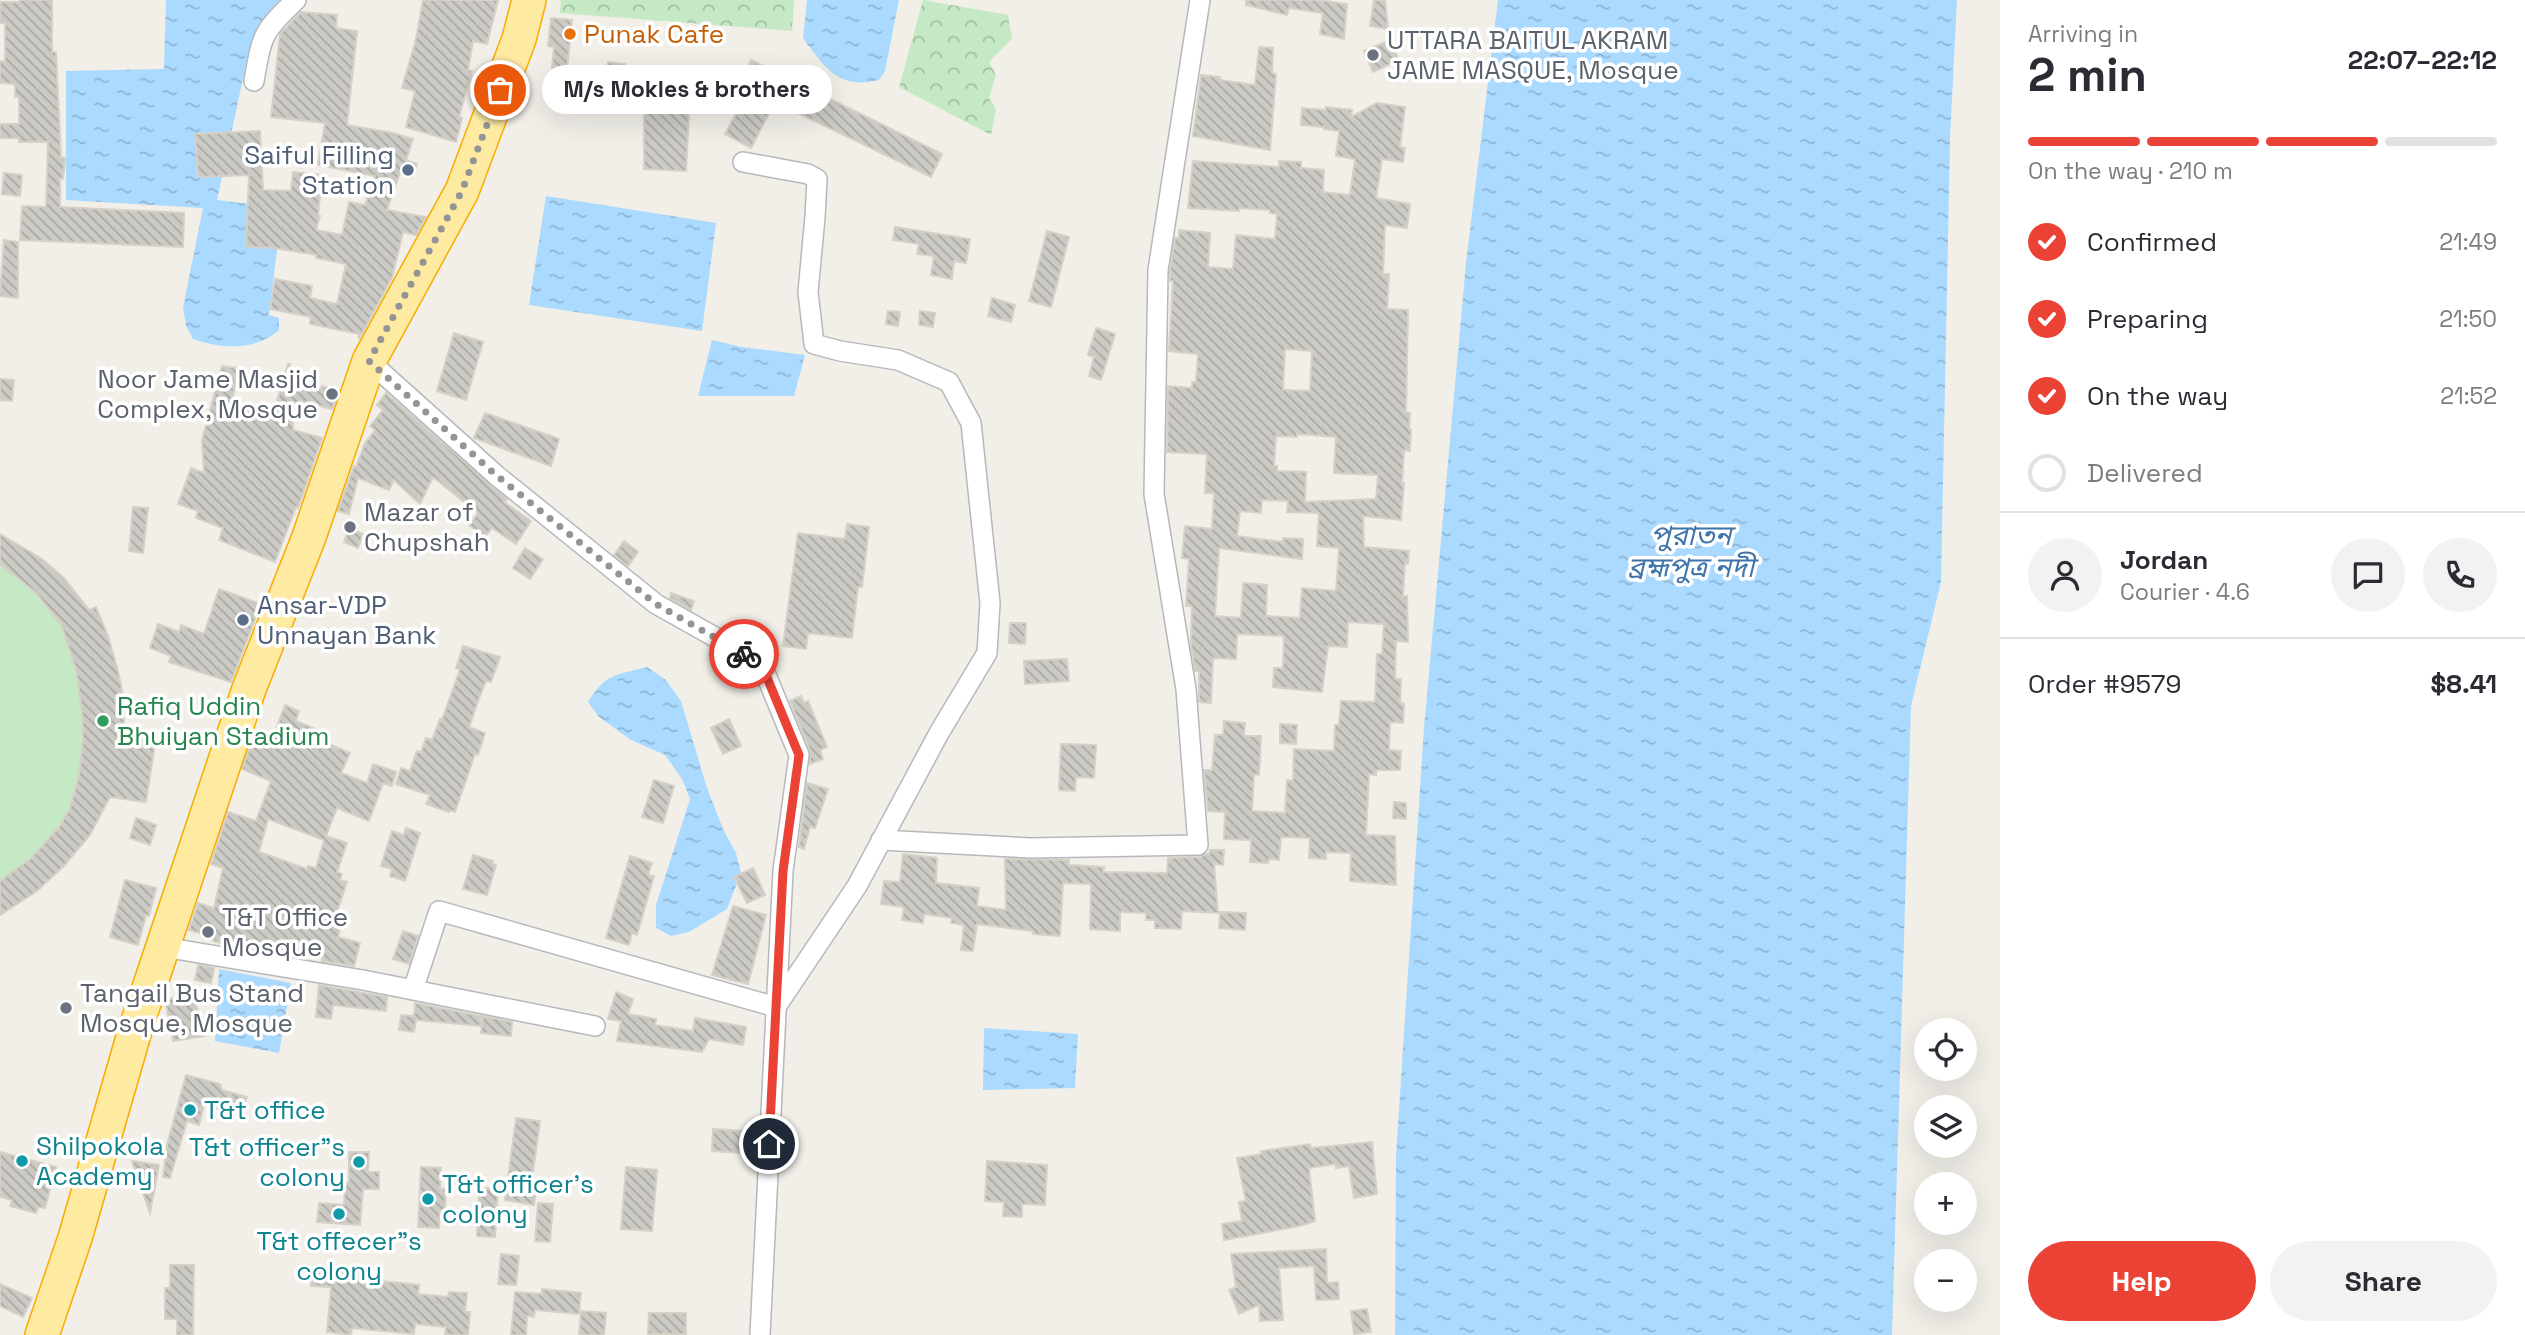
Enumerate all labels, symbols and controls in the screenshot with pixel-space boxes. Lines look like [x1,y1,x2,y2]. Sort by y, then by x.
place label: Punak Cafe [584,17,724,51]
text: Arriving in [2028,19,2138,49]
place label: UTTARA BAITUL AKRAM JAME MASQUE, Mosque [1387,23,1679,87]
marker: Punak Cafe [562,26,578,42]
text: 22:07–22:12 [2348,43,2497,77]
text: 2 min [2028,46,2147,104]
marker: UTTARA BAITUL AKRAM JAME MASQUE, Mosque [1365,47,1381,63]
pin [470,60,530,120]
callout: M/s Mokles & brothers [542,66,832,114]
icon: bag [481,71,519,109]
text: M/s Mokles & brothers [564,74,810,104]
place label: Saiful Filling Station [244,138,394,202]
text: On the way · 210 m [2028,156,2233,186]
marker: Saiful Filling Station [400,162,416,178]
icon: check [2028,223,2066,261]
text: Confirmed [2087,225,2217,259]
text: 21:49 [2439,227,2497,257]
icon: check [2028,300,2066,338]
text: Preparing [2087,302,2208,336]
text: 21:50 [2439,304,2497,334]
place label: Noor Jame Masjid Complex, Mosque [97,362,318,426]
icon: check [2028,377,2066,415]
text: On the way [2087,379,2228,413]
text: 21:52 [2440,381,2497,411]
marker: Noor Jame Masjid Complex, Mosque [324,386,340,402]
text: Delivered [2087,456,2203,490]
place label: Mazar of Chupshah [364,495,490,559]
water label: পুরাতন ব্রহ্মপুত্র নদী [1628,517,1760,585]
marker: Mazar of Chupshah [342,519,358,535]
button: person [2028,538,2102,612]
button: chat [2331,538,2405,612]
button: phone [2423,538,2497,612]
text: Jordan [2120,543,2208,577]
text: Courier · 4.6 [2120,577,2250,607]
place label: Ansar-VDP Unnayan Bank [257,588,436,652]
marker: Ansar-VDP Unnayan Bank [235,612,251,628]
courier [709,619,779,689]
icon: bike [725,635,763,673]
text: Order #9579 [2028,667,2181,701]
text: $8.41 [2431,667,2497,701]
place label: Rafiq Uddin Bhuiyan Stadium [117,689,329,753]
marker: Rafiq Uddin Bhuiyan Stadium [95,713,111,729]
place label: T&T Office Mosque [222,900,348,964]
marker: T&T Office Mosque [200,924,216,940]
place label: Tangail Bus Stand Mosque, Mosque [80,976,304,1040]
marker: Tangail Bus Stand Mosque, Mosque [58,1000,74,1016]
map controls [1914,1018,1977,1312]
button: locate [1914,1018,1977,1081]
place label: T&t office [204,1093,326,1127]
button: layers [1914,1095,1977,1158]
marker: T&t office [182,1102,198,1118]
pin [739,1114,799,1174]
icon: home [750,1125,788,1163]
place label: Shilpokola Academy [36,1129,164,1193]
place label: T&t officer"s colony [189,1130,345,1194]
marker: Shilpokola Academy [14,1153,30,1169]
marker: T&t officer"s colony [351,1154,367,1170]
place label: T&t officer's colony [442,1167,594,1231]
button: + [1914,1172,1977,1235]
marker: T&t officer's colony [420,1191,436,1207]
marker: T&t offecer"s colony [331,1206,347,1222]
place label: T&t offecer"s colony [256,1224,422,1288]
button: Help [2028,1241,2256,1321]
button: Share [2270,1241,2497,1321]
button: − [1914,1249,1977,1312]

